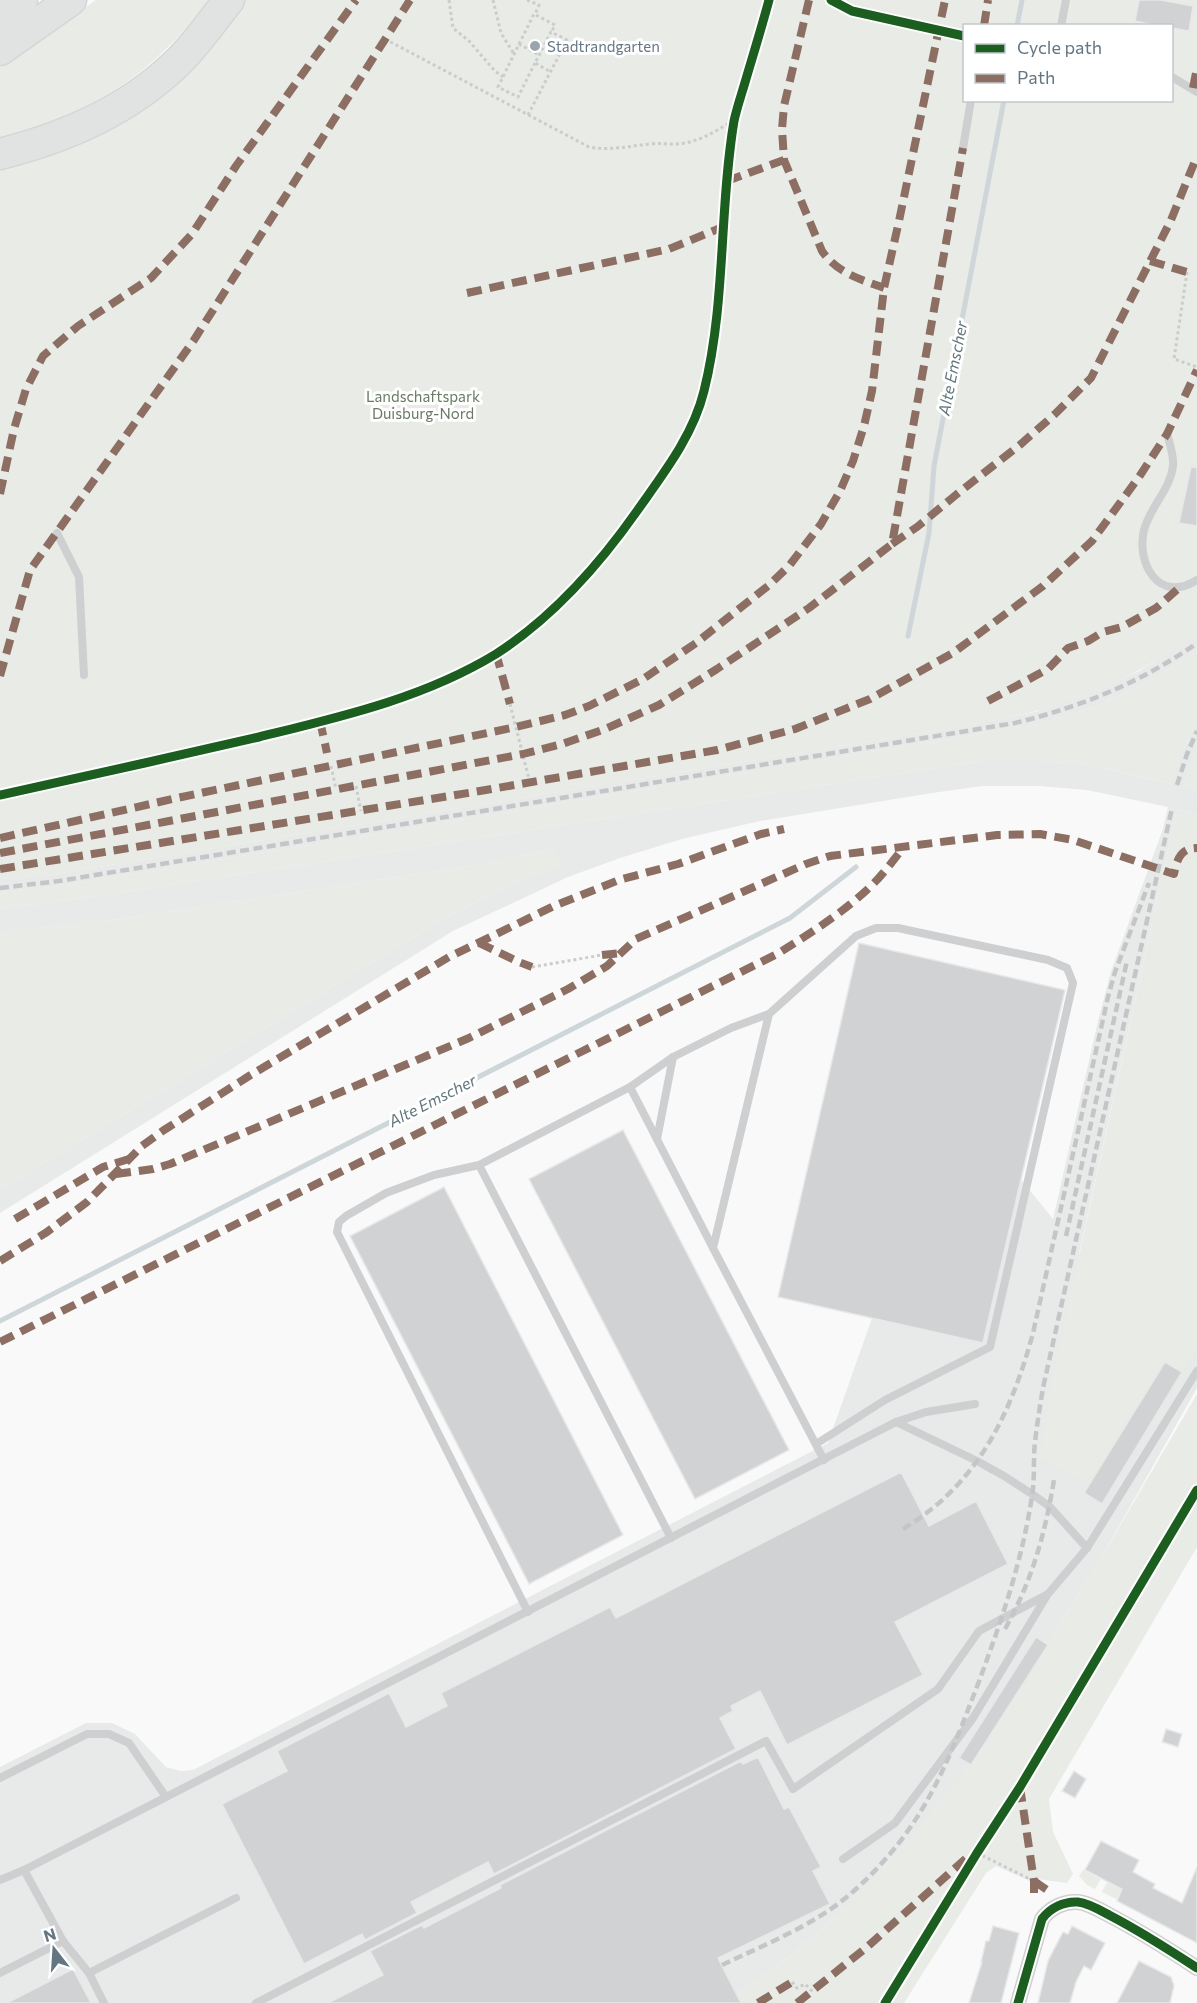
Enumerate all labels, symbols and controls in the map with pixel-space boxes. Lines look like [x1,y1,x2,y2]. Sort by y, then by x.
legend [963,24,1173,102]
text: Cycle path [1017,36,1102,58]
place label: Stadtrandgarten [547,37,660,55]
marker: Stadtrandgarten [528,39,542,53]
text: Path [1017,66,1055,88]
water label: Alte Emscher [933,319,971,418]
park label: Landschaftspark Duisburg-Nord [366,387,480,422]
water label: Alte Emscher [384,1070,479,1131]
north arrow [24,1919,84,1979]
text: N [41,1923,58,1945]

